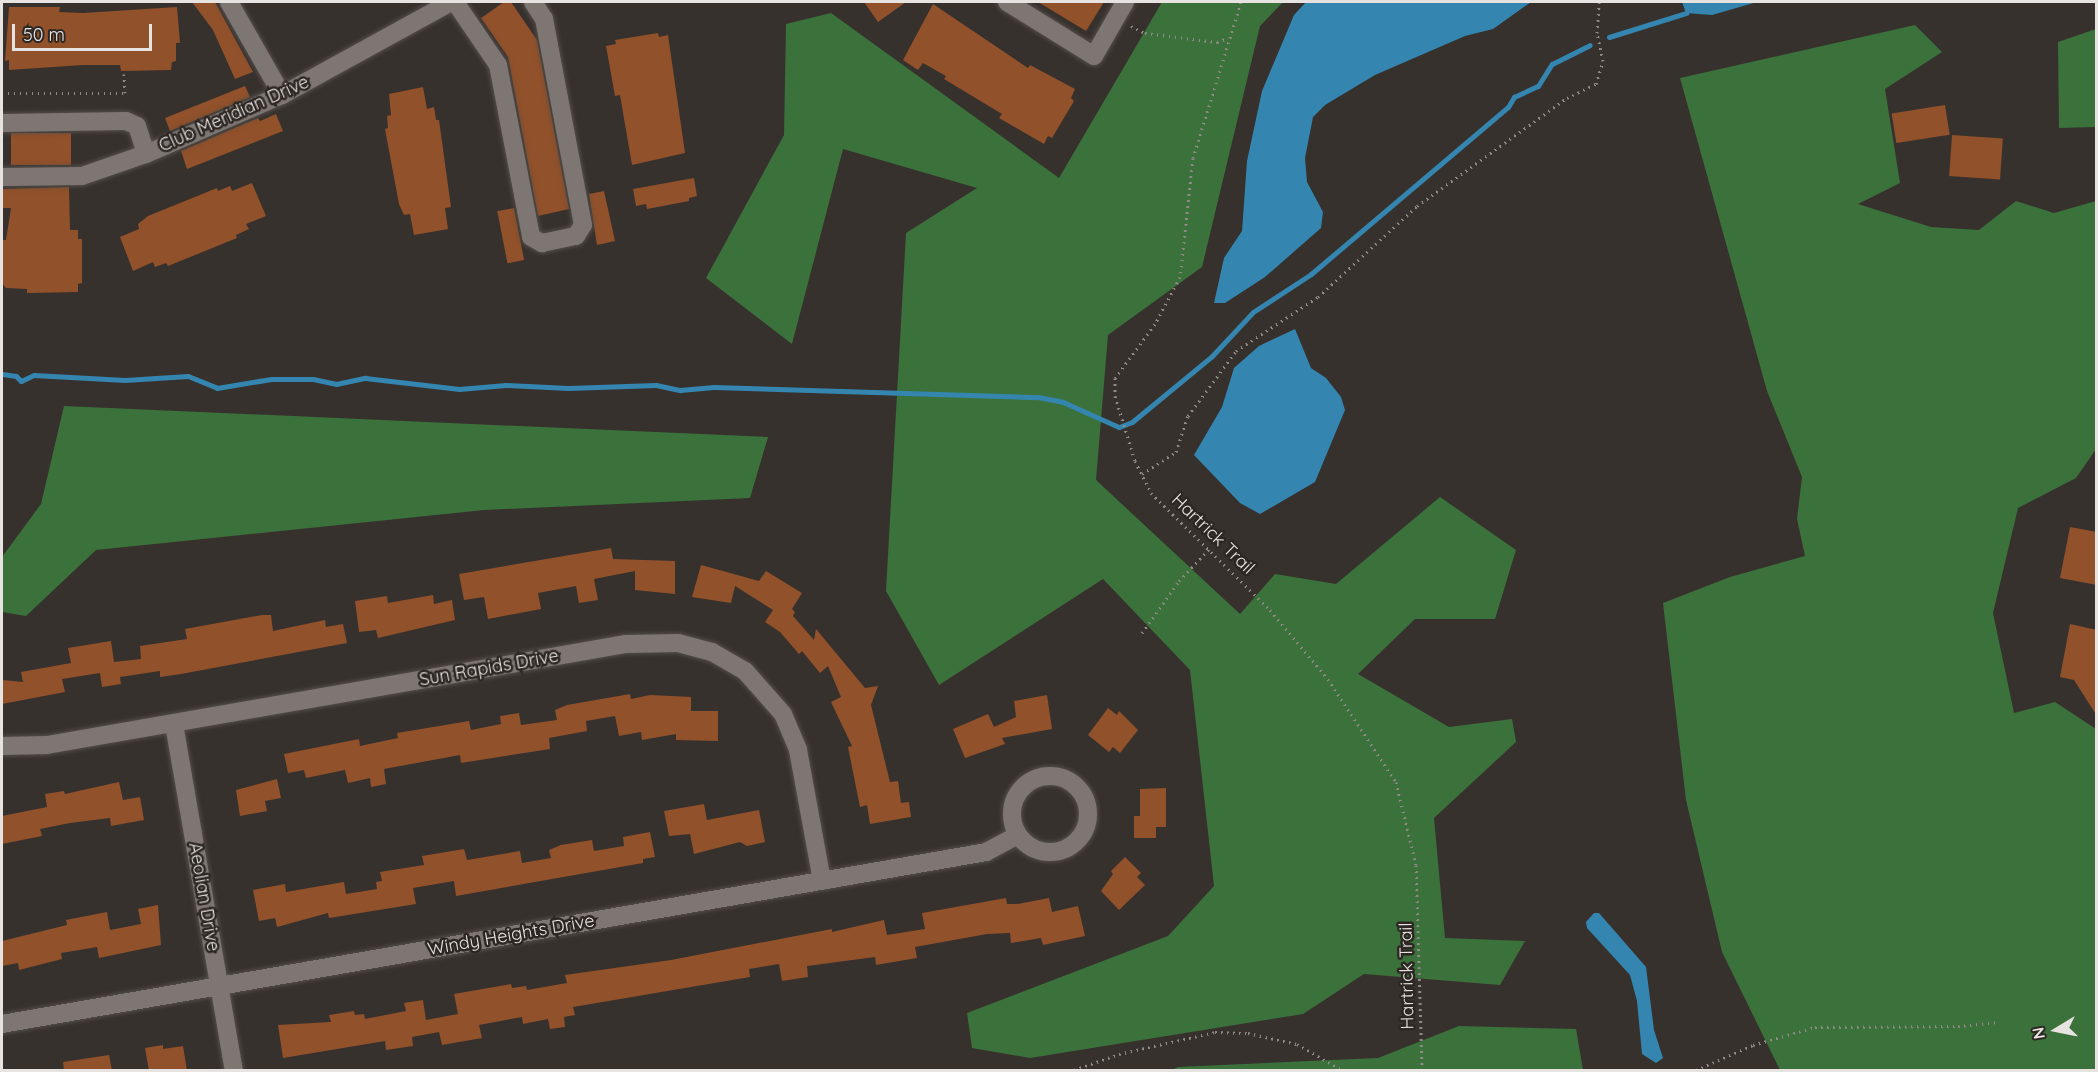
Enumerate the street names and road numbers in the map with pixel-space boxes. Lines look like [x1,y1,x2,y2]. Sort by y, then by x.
street label: Club Meridian Drive [156,71,312,157]
street label: Hartrick Trail [1167,489,1259,579]
street label: Sun Rapids Drive [418,645,560,691]
street label: Aeolian Drive [184,841,224,953]
street label: Windy Heights Drive [426,910,596,960]
street label: Hartrick Trail [1395,922,1419,1030]

